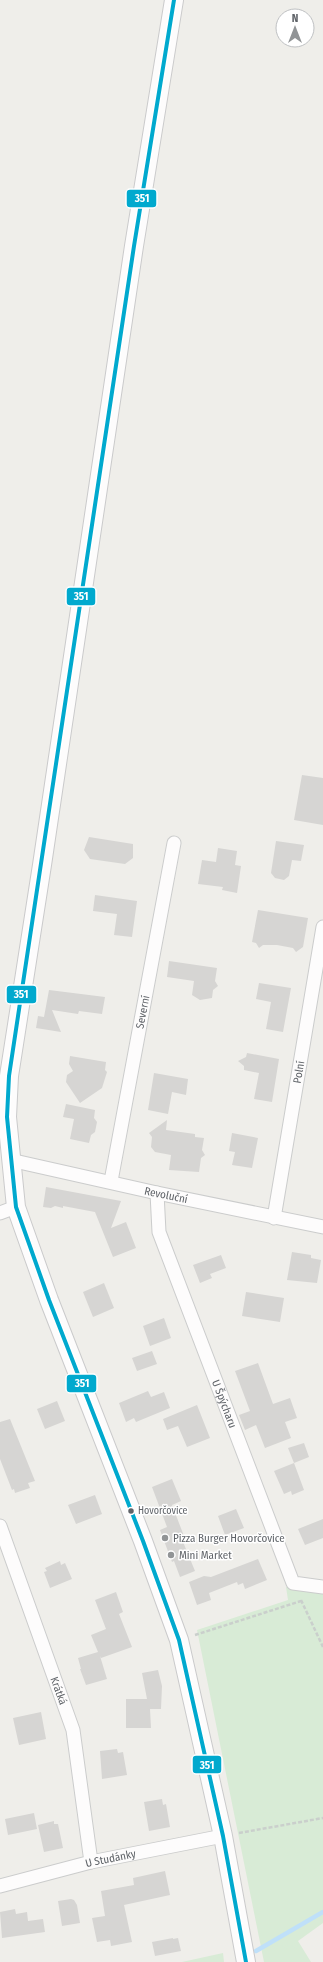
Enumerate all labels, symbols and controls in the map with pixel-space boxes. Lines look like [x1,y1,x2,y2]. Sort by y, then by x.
north arrow [275,8,315,48]
text: N [292,12,298,25]
line badge: 351 [126,189,157,208]
text: 351 [134,192,149,205]
line badge: 351 [66,587,96,606]
text: 351 [73,590,88,603]
line badge: 351 [6,985,37,1004]
text: 351 [13,988,28,1001]
street label: Severní [133,994,152,1030]
street label: Polní [290,1060,307,1084]
street label: Revoluční [143,1184,189,1206]
line badge: 351 [66,1374,97,1393]
text: 351 [74,1377,89,1390]
street label: U Špýcharu [209,1378,240,1430]
place label: Hovorčovice [138,1505,188,1517]
marker: Hovorčovice [126,1506,136,1516]
place label: Pizza Burger Hovorčovice [173,1532,285,1545]
marker: Pizza Burger Hovorčovice [160,1533,170,1543]
place label: Mini Market [179,1549,232,1562]
marker: Mini Market [166,1550,176,1560]
street label: Krátká [48,1675,70,1706]
line badge: 351 [192,1755,222,1774]
text: 351 [199,1759,214,1772]
street label: U Studánky [84,1847,137,1870]

